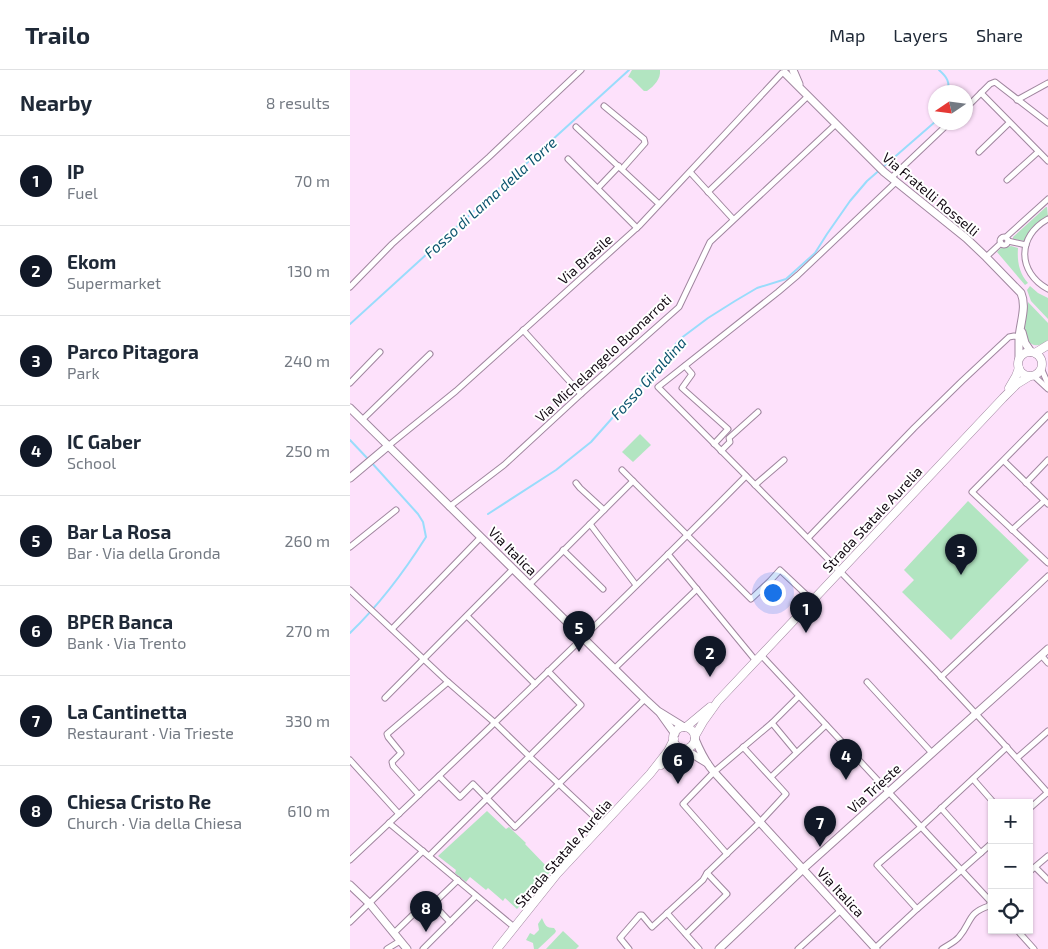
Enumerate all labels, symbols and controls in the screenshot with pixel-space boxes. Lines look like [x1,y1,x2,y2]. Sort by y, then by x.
text: Trailo [25,20,90,49]
text: Map [829,24,865,46]
text: Layers [893,24,948,46]
text: Share [976,24,1023,46]
north arrow [928,85,973,130]
text: Nearby [20,90,92,115]
text: 8 results [266,93,330,112]
water label: Fosso di Lama della Torre [420,133,560,261]
street label: Via Fratelli Rosselli [879,149,983,239]
text: IP [67,160,84,183]
text: 1 [33,171,39,190]
text: 70 m [295,171,330,190]
text: Fuel [67,183,98,202]
street label: Via Brasile [554,230,616,288]
text: Ekom [67,250,116,273]
text: 2 [31,261,41,280]
text: 130 m [288,261,330,280]
text: Supermarket [67,273,161,292]
street label: Via Michelangelo Buonarroti [531,290,675,426]
water label: Fosso Giraldina [606,333,690,423]
text: Parco Pitagora [67,340,199,363]
text: 3 [31,351,41,370]
text: 240 m [284,351,330,370]
text: Park [67,363,100,382]
text: IC Gaber [67,430,141,453]
text: 4 [31,441,41,460]
text: 250 m [285,441,330,460]
text: School [67,453,116,472]
street label: Strada Statale Aurelia [819,463,925,575]
text: Bar La Rosa [67,520,171,543]
street label: Via Italica [485,523,541,579]
text: 5 [32,531,40,550]
text: 260 m [285,531,330,550]
pin: 3 [945,534,977,575]
text: Bar · Via della Gronda [67,543,221,562]
your location [760,580,786,606]
pin: 1 [790,592,822,633]
text: BPER Banca [67,610,173,633]
pin: 5 [563,611,595,652]
text: 6 [31,621,41,640]
text: 270 m [286,621,330,640]
text: Bank · Via Trento [67,633,186,652]
pin: 2 [694,636,726,677]
text: La Cantinetta [67,700,187,723]
text: 7 [32,711,40,730]
text: 330 m [285,711,330,730]
text: Restaurant · Via Trieste [67,723,234,742]
pin: 4 [830,739,862,780]
pin: 6 [662,743,694,784]
street label: Via Trieste [844,760,904,816]
text: Chiesa Cristo Re [67,790,211,813]
street label: Strada Statale Aurelia [511,795,615,911]
map controls [988,799,1033,934]
button: + [988,799,1033,844]
text: 8 [31,801,41,820]
text: 610 m [287,801,330,820]
pin: 7 [804,806,836,847]
text: Church · Via della Chiesa [67,813,242,832]
button: − [988,844,1033,889]
street label: Via Italica [814,864,868,920]
button: locate [988,889,1033,934]
pin: 8 [410,891,442,932]

